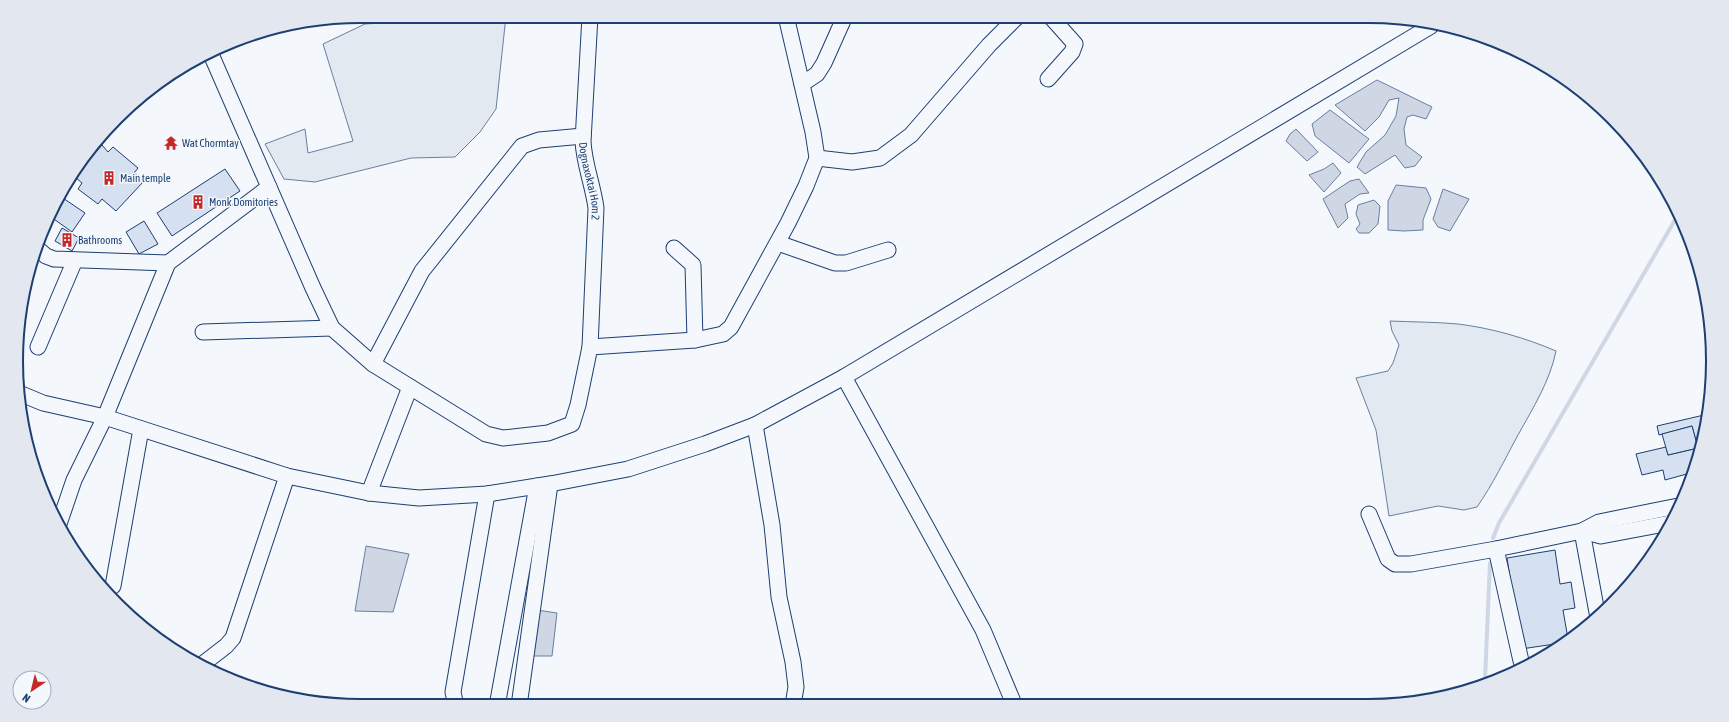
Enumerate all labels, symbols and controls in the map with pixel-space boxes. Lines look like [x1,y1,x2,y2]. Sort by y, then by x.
temple icon: Wat Chormtay [163,135,179,151]
place label: Wat Chormtay [182,137,239,149]
street label: Dognaxoktai Hom 2 [577,142,602,220]
building icon: Main temple [101,170,117,186]
place label: Main temple [120,172,171,184]
building icon: Monk Domitories [190,194,206,210]
place label: Monk Domitories [209,196,278,208]
building icon: Bathrooms [59,232,75,248]
place label: Bathrooms [78,234,122,246]
north arrow [12,670,52,710]
text: N [20,691,32,705]

